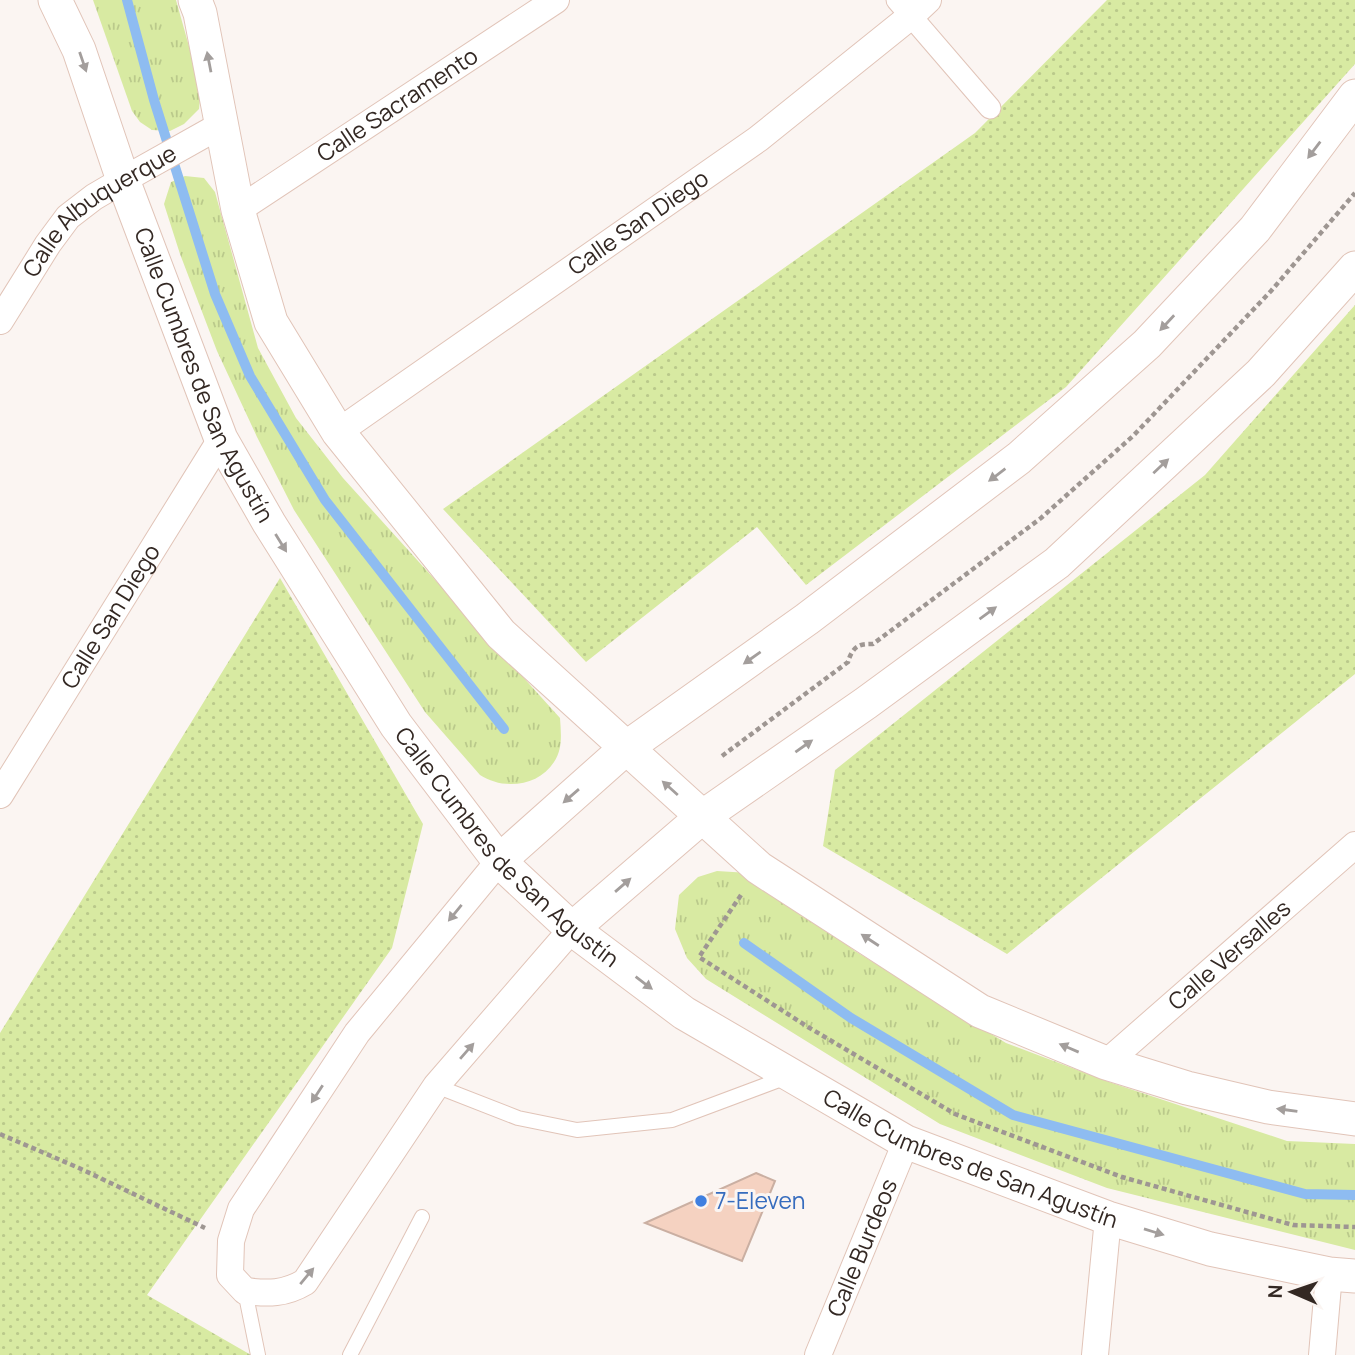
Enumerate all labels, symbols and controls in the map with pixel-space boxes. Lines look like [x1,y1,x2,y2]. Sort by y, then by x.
street label: Calle Sacramento [310,39,484,169]
one-way arrow [204,51,215,73]
one-way arrow [78,52,89,73]
street label: Calle Albuquerque [14,136,182,283]
one-way arrow [1307,141,1321,160]
street label: Calle San Diego [561,161,714,282]
street label: Calle Cumbres de San Agustín [127,223,282,528]
one-way arrow [1159,314,1175,331]
one-way arrow [1152,458,1170,474]
one-way arrow [988,467,1006,481]
one-way arrow [275,533,288,553]
street label: Calle San Diego [53,538,167,695]
one-way arrow [979,607,997,621]
one-way arrow [743,651,761,665]
street label: Calle Cumbres de San Agustín [388,720,626,974]
one-way arrow [795,739,813,753]
one-way arrow [662,780,679,796]
one-way arrow [563,788,580,804]
one-way arrow [615,878,632,893]
street label: Calle Versalles [1161,892,1297,1017]
one-way arrow [448,905,463,922]
one-way arrow [860,933,880,946]
one-way arrow [635,976,654,990]
one-way arrow [459,1042,474,1059]
one-way arrow [1058,1042,1079,1053]
street label: Calle Cumbres de San Agustín [818,1080,1122,1235]
one-way arrow [310,1085,324,1103]
one-way arrow [1276,1104,1298,1115]
street label: Calle Burdeos [819,1174,904,1321]
place label: 7-Eleven [715,1184,805,1216]
marker: 7-Eleven [693,1193,709,1209]
one-way arrow [1144,1228,1165,1238]
north arrow [1257,1257,1327,1327]
one-way arrow [299,1267,315,1285]
text: N [1262,1284,1288,1299]

